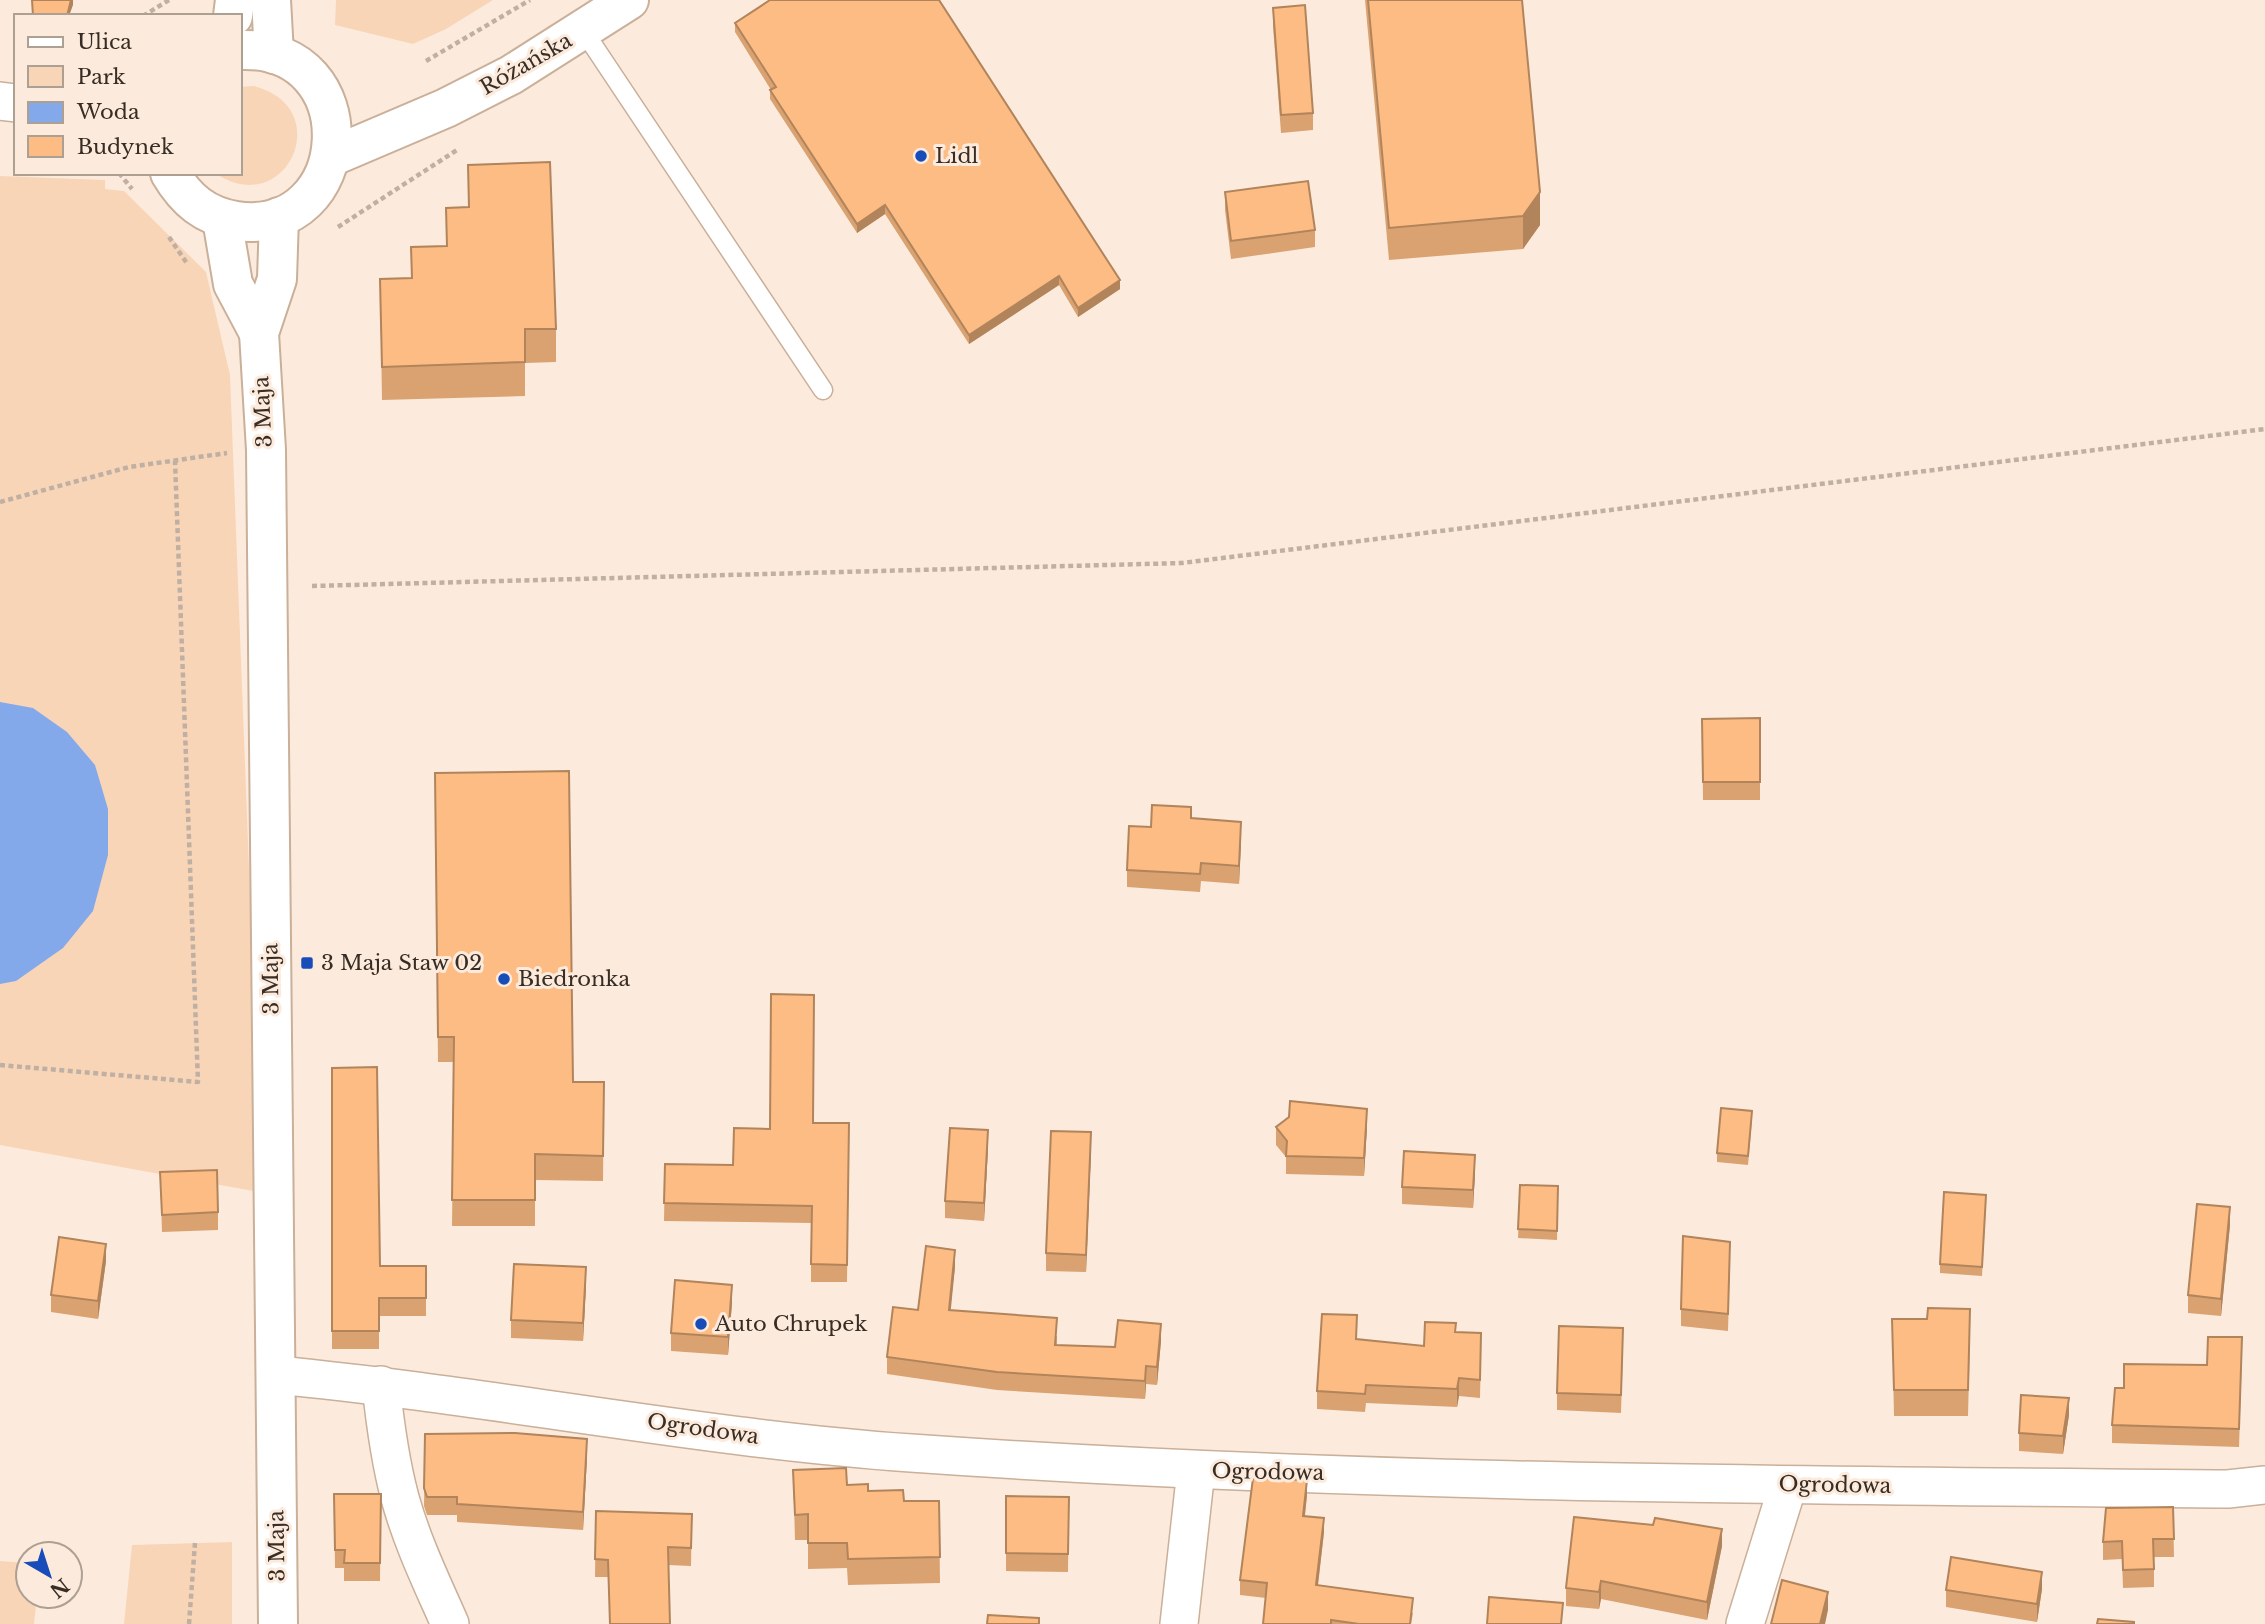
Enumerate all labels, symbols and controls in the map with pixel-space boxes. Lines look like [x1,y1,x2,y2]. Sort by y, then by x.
legend [14,14,242,175]
street label: Różańska [475,27,577,101]
text: Ulica [77,29,132,55]
text: Park [77,64,126,90]
text: Woda [76,99,140,125]
text: Budynek [77,134,174,160]
place label: Lidl [935,143,979,169]
marker: Lidl [913,148,929,164]
street label: 3 Maja [248,375,278,448]
street label: 3 Maja [257,943,285,1015]
place label: 3 Maja Staw 02 [321,950,482,976]
marker: 3 Maja Staw 02 [299,955,315,971]
place label: Biedronka [518,966,630,992]
marker: Biedronka [496,971,512,987]
place label: Auto Chrupek [714,1311,867,1337]
marker: Auto Chrupek [693,1316,709,1332]
street label: Ogrodowa [645,1408,761,1450]
street label: Ogrodowa [1211,1458,1325,1486]
street label: Ogrodowa [1778,1471,1892,1499]
street label: 3 Maja [263,1510,291,1582]
north arrow [14,1540,84,1610]
text: N [45,1573,74,1602]

